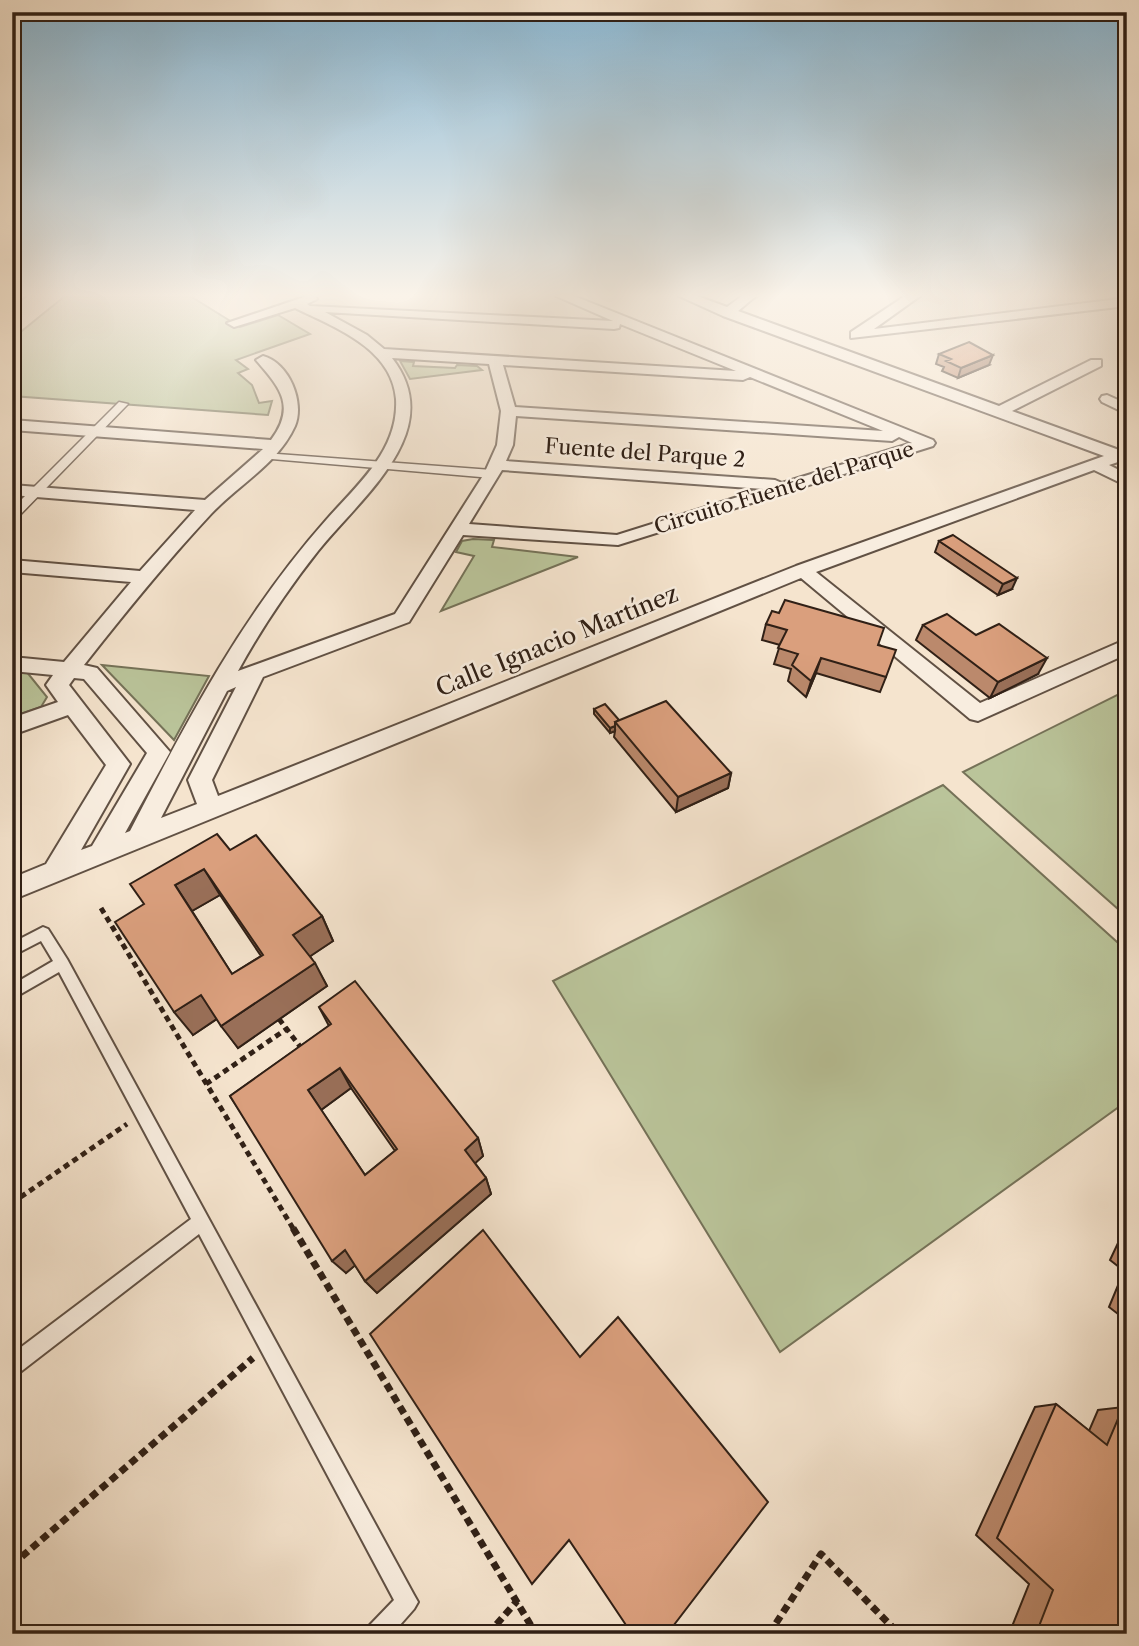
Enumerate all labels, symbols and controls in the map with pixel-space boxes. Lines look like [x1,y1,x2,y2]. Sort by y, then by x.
street label: Fuente del Parque 2 [544,433,746,472]
street label: Circuito Fuente del Parque [651,436,917,539]
street label: Calle Ignacio Martínez [431,579,682,702]

